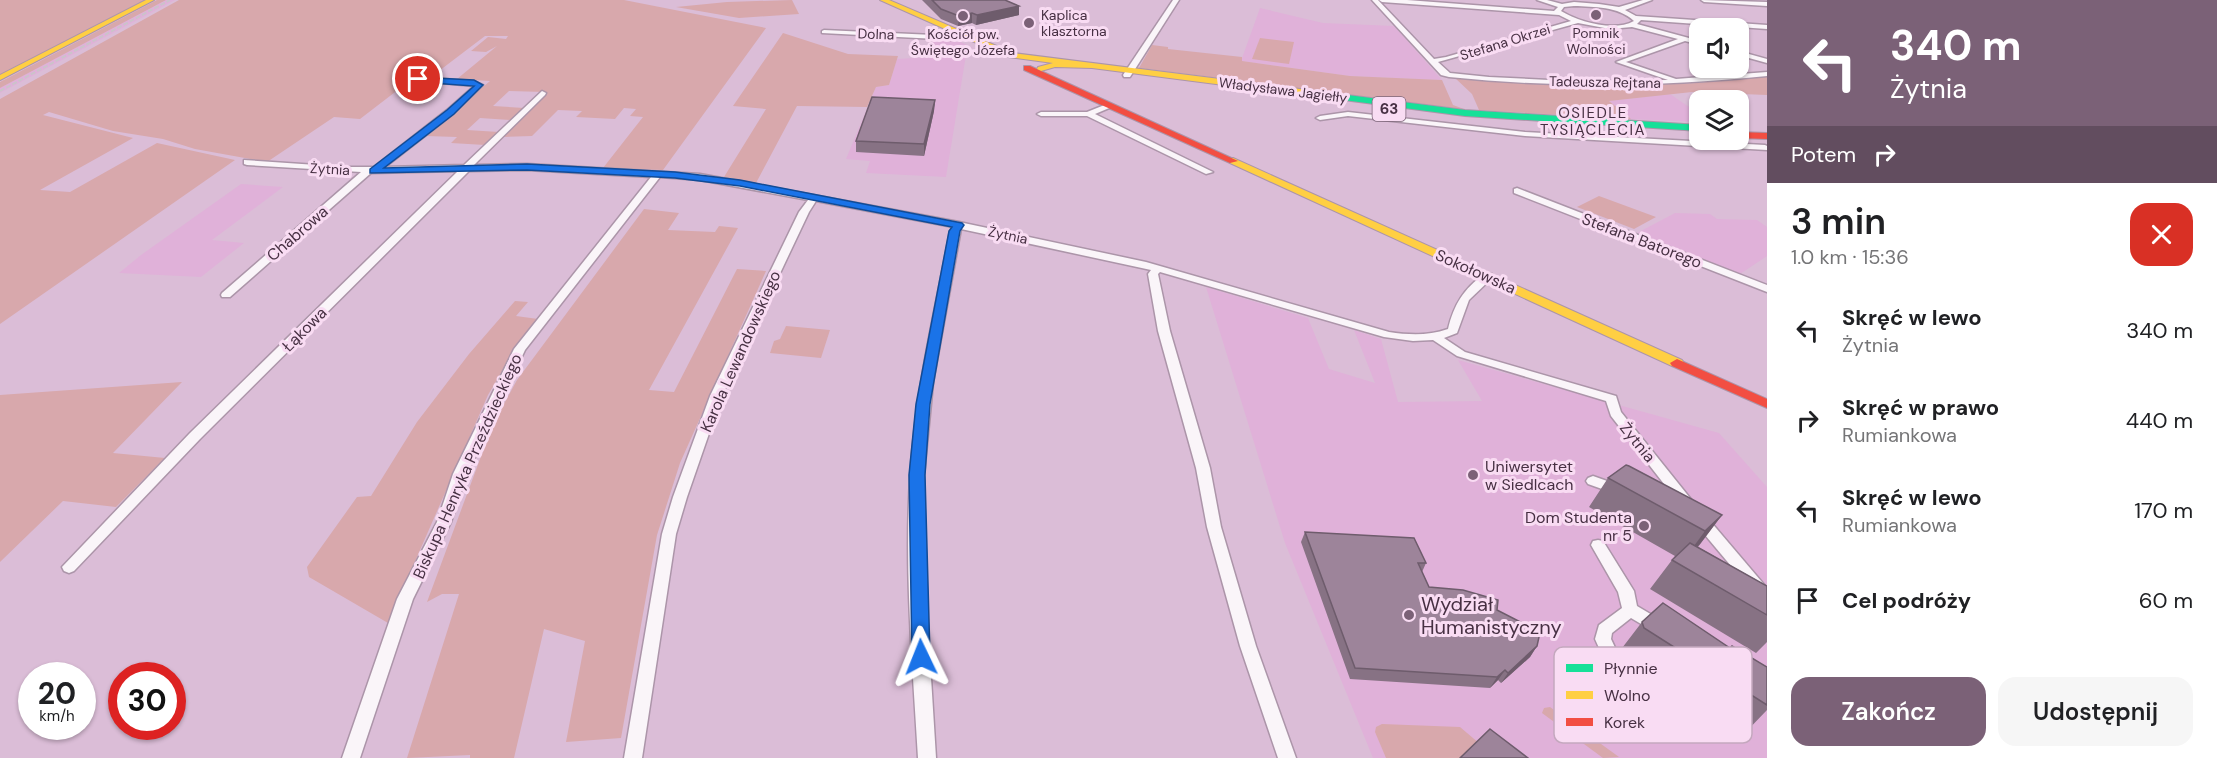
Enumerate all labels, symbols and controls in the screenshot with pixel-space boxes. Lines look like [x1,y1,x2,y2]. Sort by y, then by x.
place label: Kaplica klasztorna [1041,6,1107,40]
marker: Pomnik Wolności [1589,8,1603,22]
marker: Kościół pw. Świętego Józefa [956,9,970,23]
marker: Kaplica klasztorna [1022,16,1036,30]
map controls [1689,18,1749,150]
button: sound [1689,18,1749,78]
text: 340 m [1890,18,2022,73]
street label: Stefana Okrzei [1458,20,1552,64]
street label: Dolna [857,24,895,44]
place label: Pomnik Wolności [1567,24,1626,58]
icon: left [1791,24,1869,102]
place label: Kościół pw. Świętego Józefa [911,25,1015,59]
pin [392,53,443,104]
icon: arrive [401,62,434,95]
text: Żytnia [1890,71,1967,106]
street label: Tadeusza Rejtana [1549,72,1661,92]
street label: Władysława Jagiełły [1218,73,1348,107]
button: layers [1689,90,1749,150]
road number: 63 [1372,97,1406,121]
district label: OSIEDLE TYSIĄCLECIA [1540,103,1646,140]
icon: right [1868,138,1901,171]
text: Potem [1791,140,1856,169]
street label: Żytnia [310,159,350,179]
text: 3 min [1791,198,1886,245]
street label: Chabrowa [262,201,332,266]
button: close [2130,203,2193,266]
street label: Stefana Batorego [1579,208,1705,273]
street label: Żytnia [987,222,1029,248]
street label: Sokołowska [1432,244,1519,299]
text: 1.0 km · 15:36 [1791,244,1909,270]
street label: Karola Lewandowskiego [695,267,786,435]
street label: Łąkowa [278,303,331,356]
text: Skręć w lewo [1842,303,1982,332]
icon: left [1791,314,1824,347]
text: 340 m [2126,316,2193,345]
text: Żytnia [1842,332,1899,358]
street label: Biskupa Henryka Przeździeckiego [408,350,527,582]
text: Skręć w prawo [1842,393,1999,422]
icon: right [1791,404,1824,437]
text: 440 m [2126,406,2193,435]
street label: Żytnia [1615,418,1660,467]
text: Rumiankowa [1842,422,1957,448]
place label: Uniwersytet w Siedlcach [1485,456,1573,495]
marker: Uniwersytet w Siedlcach [1466,468,1480,482]
text: Skręć w lewo [1842,483,1982,512]
icon: left [1791,494,1824,527]
text: 170 m [2134,496,2193,525]
place label: Dom Studenta nr 5 [1525,507,1632,546]
text: Rumiankowa [1842,512,1957,538]
marker: Dom Studenta nr 5 [1637,519,1651,533]
icon: arrive [1791,584,1824,617]
text: Cel podróży [1842,586,1971,615]
text: 60 m [2139,586,2193,615]
place label: Wydział Humanistyczny [1421,591,1562,640]
marker: Wydział Humanistyczny [1402,608,1416,622]
position arrow [889,625,953,689]
legend [1554,647,1752,743]
text: Płynnie [1604,658,1658,679]
speed limit sign: 30 [108,662,186,740]
text: 20 [38,674,76,713]
button: Zakończ [1791,677,1986,746]
button: Udostępnij [1998,677,2193,746]
text: Wolno [1604,685,1650,706]
text: km/h [39,706,75,726]
text: Korek [1604,712,1645,733]

